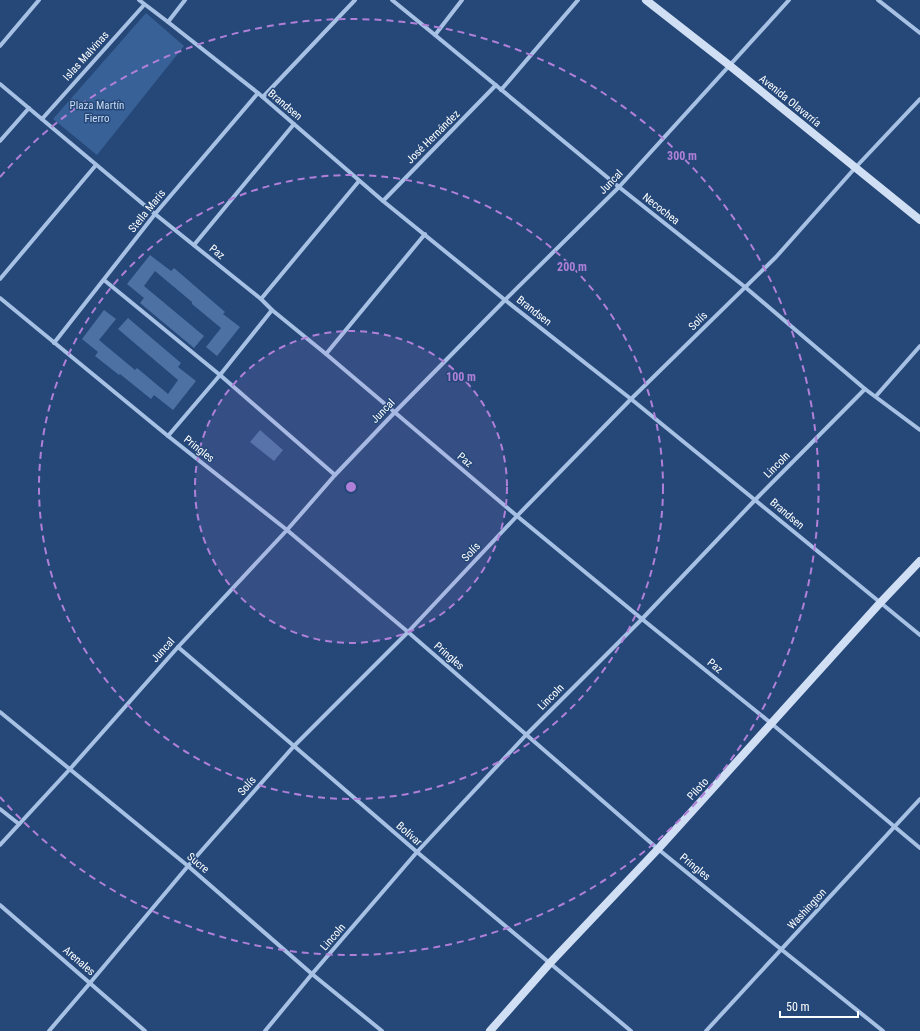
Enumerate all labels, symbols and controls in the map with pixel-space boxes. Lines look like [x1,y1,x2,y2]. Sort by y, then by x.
street label: Islas Malvinas [60,29,112,83]
street label: Avenida Olavarría [756,72,824,130]
street label: Brandsen [265,87,305,123]
park label: Plaza Martín Fierro [70,99,124,125]
street label: José Hernández [404,107,463,166]
text: 300 m [667,149,697,163]
street label: Juncal [596,167,626,197]
street label: Stella Maris [126,187,168,235]
street label: Necochea [640,191,682,227]
street label: Paz [207,242,227,262]
text: 200 m [557,260,587,274]
street label: Brandsen [514,293,554,329]
street label: Solís [686,309,710,333]
text: 100 m [446,370,476,384]
street label: Juncal [368,396,398,426]
street label: Pringles [181,433,217,465]
street label: Lincoln [761,449,793,481]
street label: Paz [455,450,475,470]
centre of rings [344,480,358,494]
street label: Brandsen [767,496,807,532]
street label: Solís [459,540,483,564]
street label: Juncal [149,635,177,665]
street label: Pringles [431,639,467,673]
street label: Paz [705,656,725,676]
street label: Lincoln [535,681,567,713]
street label: Solís [235,774,259,798]
street label: Piloto [685,775,712,803]
street label: Bolívar [393,819,425,849]
street label: Sucre [184,850,212,876]
street label: Pringles [677,851,713,883]
street label: Washington [785,886,829,932]
street label: Lincoln [318,921,348,953]
street label: Arenales [60,944,98,978]
scale bar [780,993,858,1019]
text: 50 m [786,1000,810,1014]

